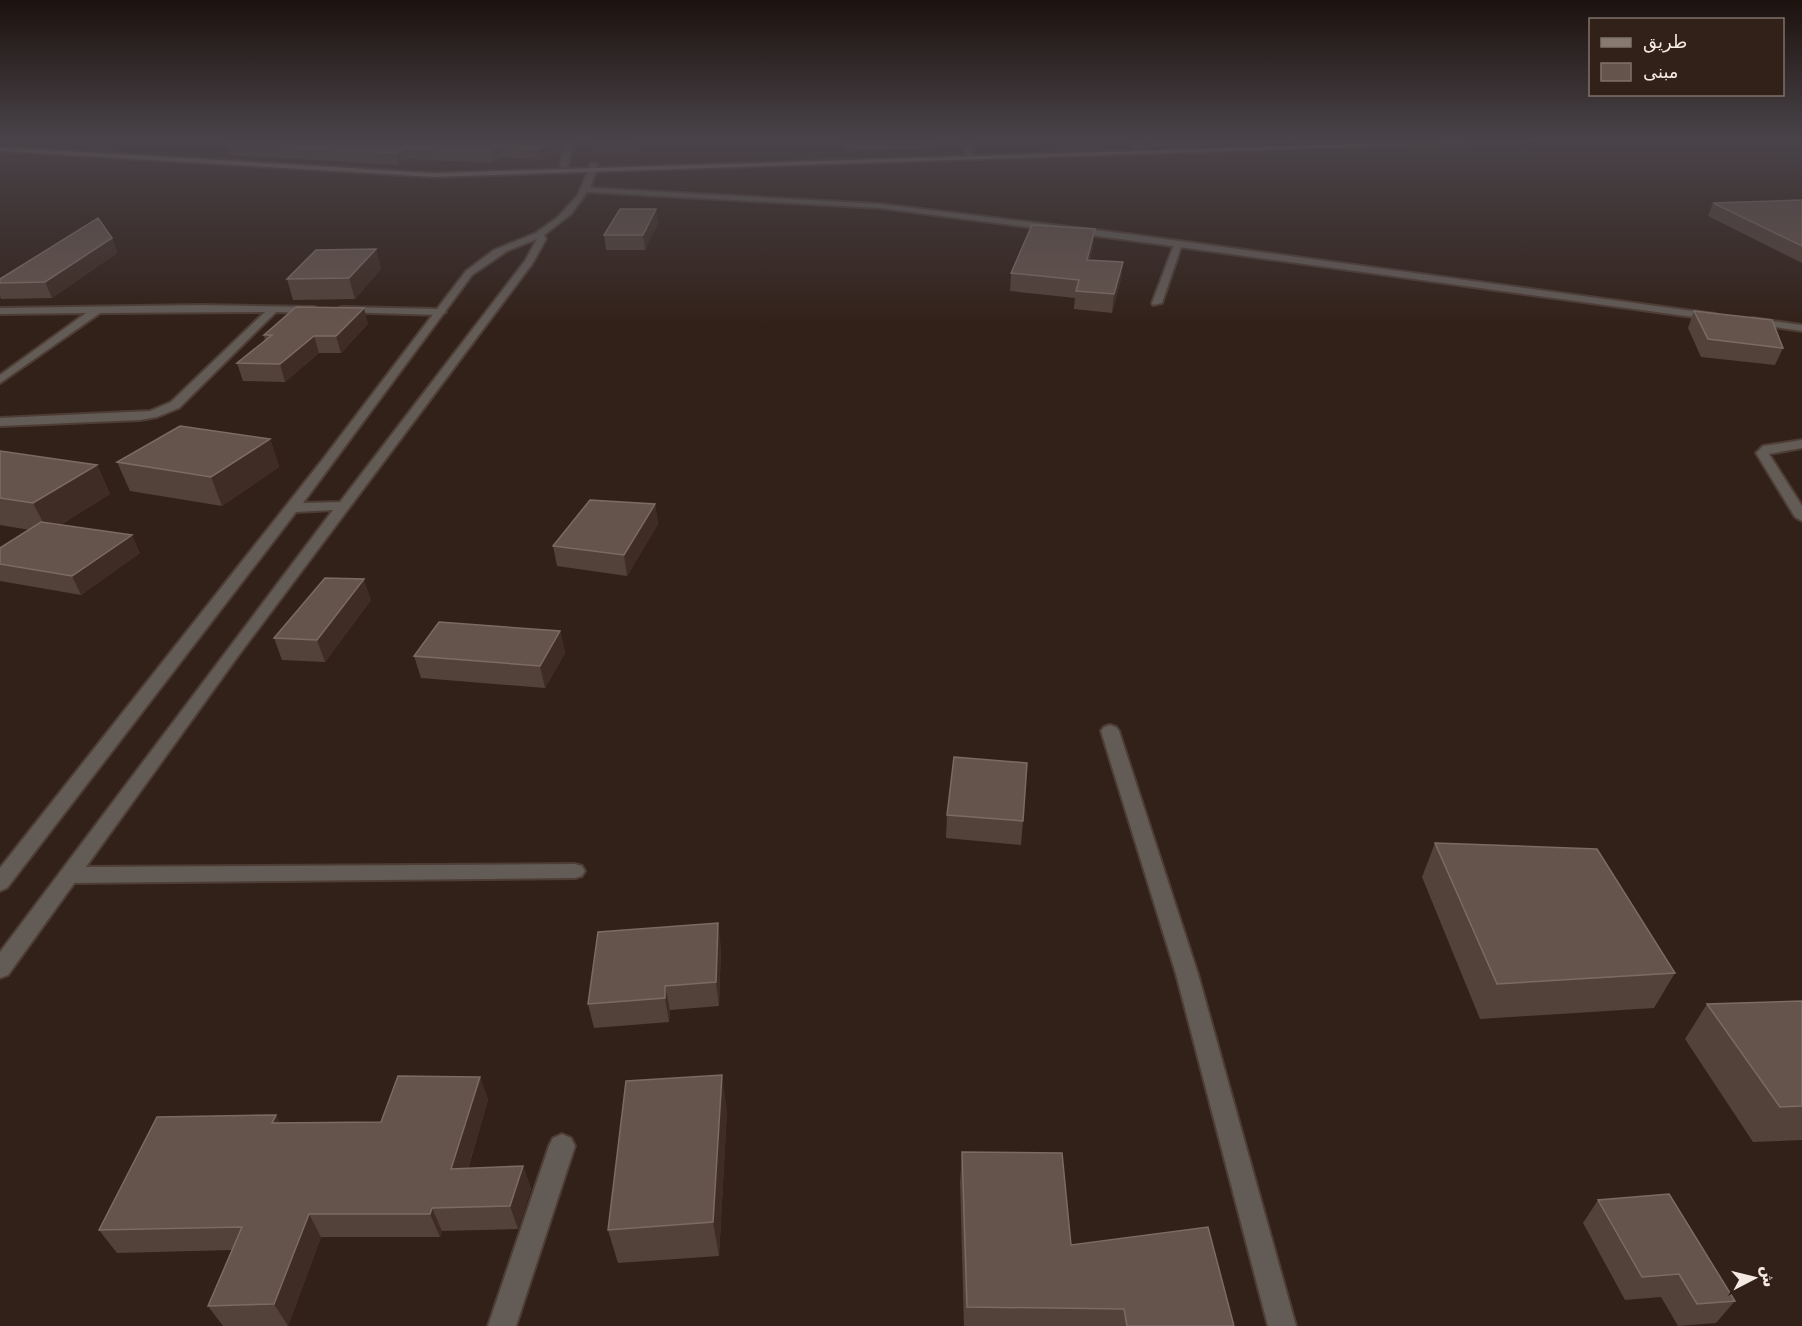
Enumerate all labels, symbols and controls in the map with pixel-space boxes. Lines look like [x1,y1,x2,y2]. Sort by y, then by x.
legend [1589,18,1784,96]
text: طريق [1643,31,1687,53]
text: مبنى [1643,61,1679,82]
north arrow [1724,1248,1784,1308]
text: ش [1758,1264,1779,1288]

